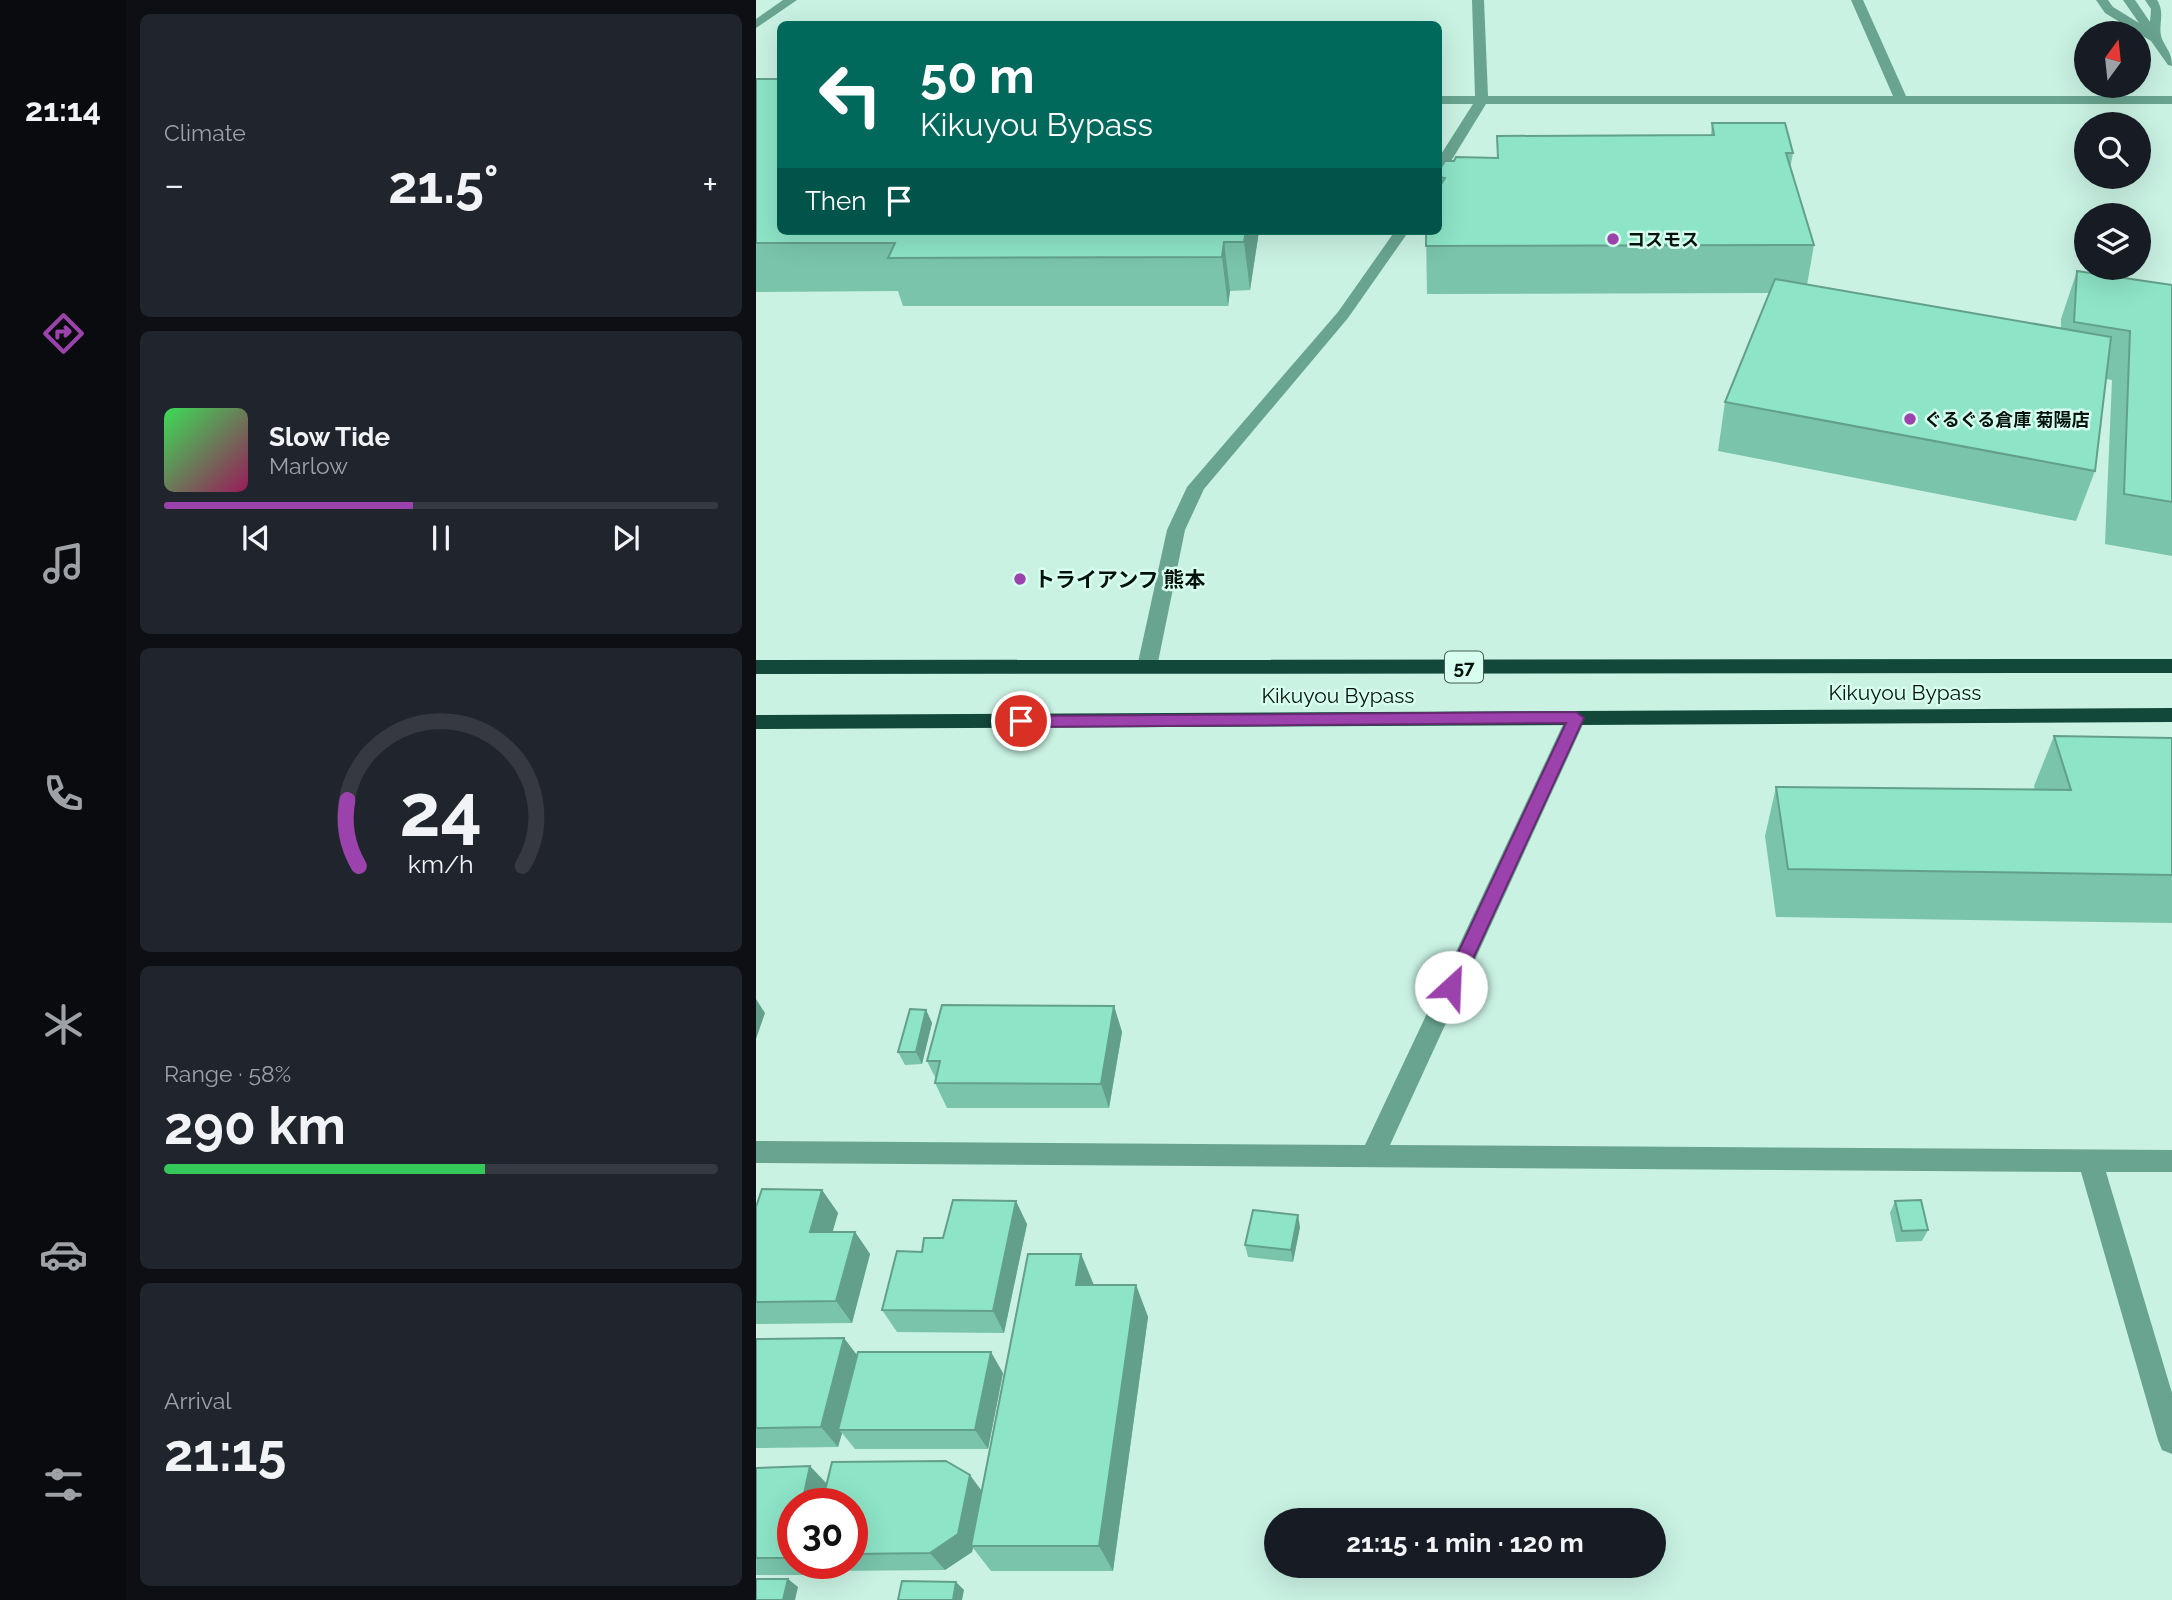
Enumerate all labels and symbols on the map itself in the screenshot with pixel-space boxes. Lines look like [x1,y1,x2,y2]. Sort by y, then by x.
north arrow [2074,21,2151,98]
place label: コスモス [1627,229,1699,250]
marker: コスモス [1605,231,1621,247]
place label: ぐるぐる倉庫 菊陽店 [1924,409,2090,430]
marker: ぐるぐる倉庫 菊陽店 [1902,411,1918,427]
place label: トライアンフ 熊本 [1034,567,1206,592]
marker: トライアンフ 熊本 [1012,571,1028,587]
road number: 57 [1445,652,1483,682]
street label: Kikuyou Bypass [1829,680,1981,705]
street label: Kikuyou Bypass [1262,683,1414,708]
pin [991,691,1051,751]
position arrow [1414,950,1488,1024]
speed limit sign: 30 [777,1488,868,1579]

